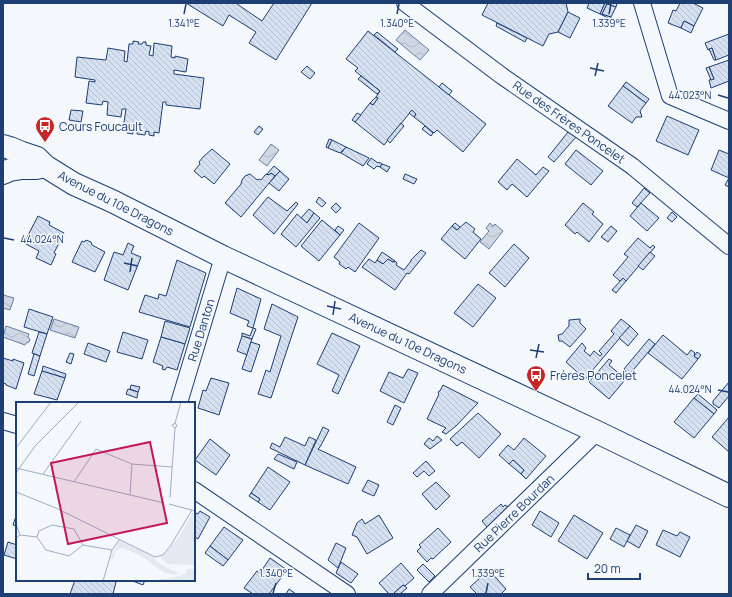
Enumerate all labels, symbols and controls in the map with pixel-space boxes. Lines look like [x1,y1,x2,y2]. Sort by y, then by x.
text: 1.341°E [168,16,200,30]
text: 1.340°E [380,16,414,30]
text: 1.339°E [592,16,626,30]
street label: Rue des Frères Poncelet [509,77,629,167]
text: 44.023°N [669,88,712,102]
bus stop icon: Cours Foucault [34,115,56,143]
place label: Cours Foucault [59,118,143,135]
street label: Avenue du 10e Dragons [55,166,177,240]
text: 44.024°N [20,232,64,246]
street label: Rue Danton [183,297,219,363]
street label: Avenue du 10e Dragons [346,308,470,378]
bus stop icon: Frères Poncelet [525,364,547,392]
place label: Frères Poncelet [550,367,637,384]
text: 44.024°N [668,382,712,396]
inset map [16,402,195,581]
street label: Rue Pierre Bourdan [470,470,558,556]
scale bar [588,555,640,581]
text: 20 m [594,560,621,577]
text: 1.340°E [259,566,293,580]
text: 1.339°E [471,566,505,580]

